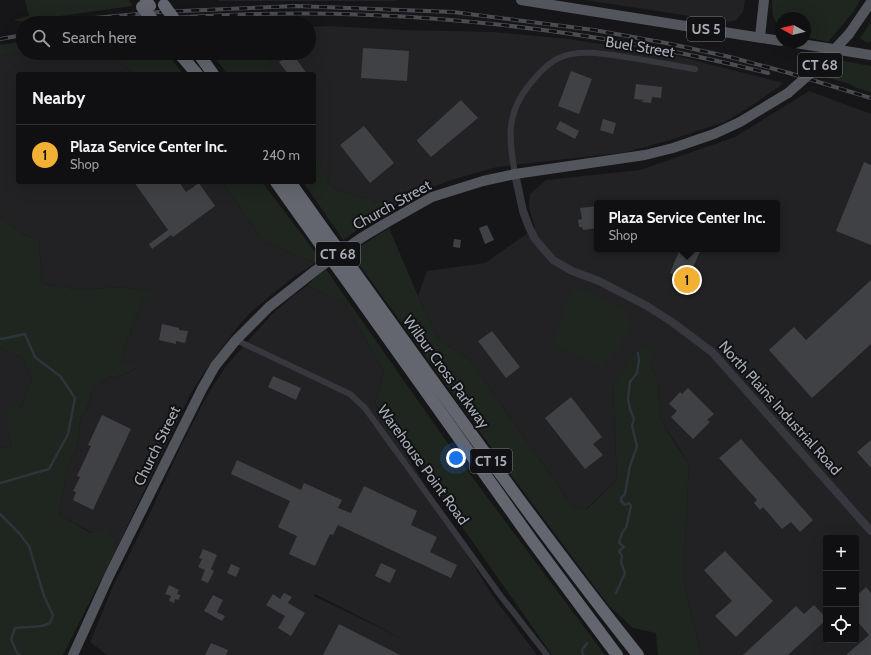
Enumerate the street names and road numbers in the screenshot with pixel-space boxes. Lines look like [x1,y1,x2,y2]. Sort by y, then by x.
road number: US 5 [687,17,725,41]
street label: Buel Street [604,33,676,61]
road number: CT 68 [798,53,842,77]
street label: Church Street [350,176,434,234]
road number: CT 68 [316,242,360,266]
street label: Wilbur Cross Parkway [399,312,493,432]
street label: North Plains Industrial Road [715,337,845,479]
street label: Warehouse Point Road [374,402,472,528]
street label: Church Street [130,403,184,489]
road number: CT 15 [470,449,512,473]

